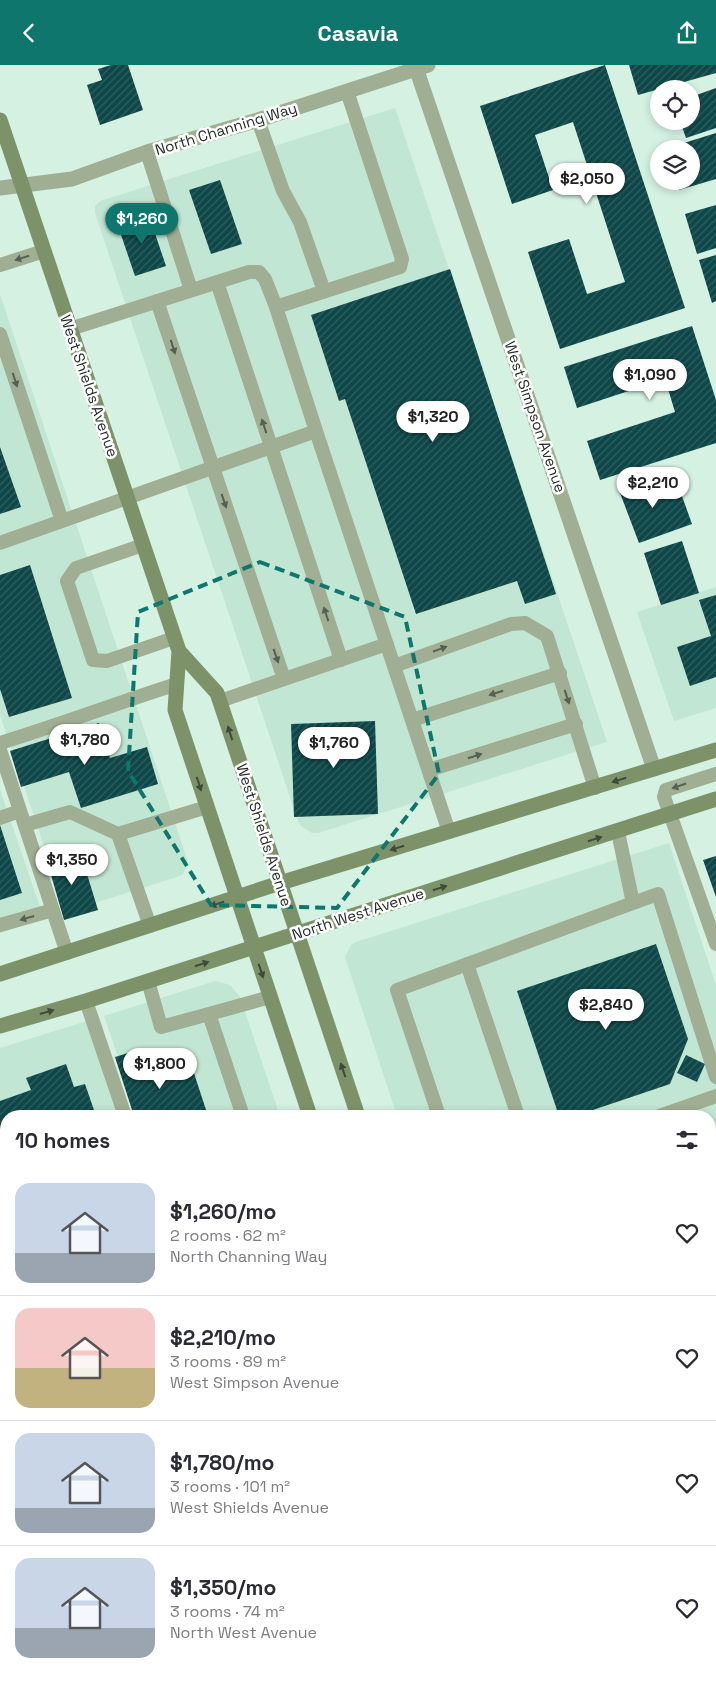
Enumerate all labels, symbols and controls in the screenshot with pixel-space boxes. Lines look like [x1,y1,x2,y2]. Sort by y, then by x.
icon: back [15,19,43,47]
text: Casavia [318,19,398,47]
icon: share [673,19,701,47]
map controls [650,80,700,190]
button: locate [650,80,700,130]
street label: North Channing Way [153,98,299,159]
button: layers [650,140,700,190]
pin: $2,050 [546,163,628,205]
text: $2,050 [560,168,614,189]
pin: $1,260 [101,203,183,245]
text: $1,260 [116,208,168,229]
one-way arrow [14,254,29,262]
street label: West Shields Avenue [56,312,123,460]
street label: West Simpson Avenue [501,339,570,495]
one-way arrow [169,340,177,355]
pin: $1,090 [609,359,691,401]
text: $1,090 [624,364,676,385]
one-way arrow [12,373,20,388]
pin: $1,320 [392,401,474,443]
text: $1,320 [407,406,459,427]
one-way arrow [259,419,267,434]
pin: $2,210 [612,467,694,509]
text: $2,210 [627,472,679,493]
one-way arrow [221,494,228,509]
one-way arrow [321,606,329,621]
one-way arrow [433,645,448,653]
one-way arrow [272,648,280,663]
one-way arrow [489,690,504,697]
one-way arrow [564,690,572,705]
pin: $1,780 [44,723,126,766]
one-way arrow [226,726,234,741]
pin: $1,760 [293,727,375,769]
text: $1,780 [60,729,110,750]
text: $1,760 [309,732,359,753]
one-way arrow [468,751,483,759]
street label: West Shields Avenue [232,761,297,909]
one-way arrow [196,776,203,791]
one-way arrow [612,777,627,785]
one-way arrow [672,783,687,790]
one-way arrow [588,834,603,842]
pin: $1,350 [31,843,113,886]
one-way arrow [389,844,404,852]
text: $1,350 [46,849,98,870]
street label: North West Avenue [289,883,426,944]
one-way arrow [433,884,448,892]
one-way arrow [209,900,224,908]
one-way arrow [19,914,34,922]
one-way arrow [195,959,210,967]
one-way arrow [257,964,265,979]
pin: $2,840 [565,989,647,1031]
text: $2,840 [579,994,633,1015]
one-way arrow [39,1008,54,1016]
pin: $1,800 [119,1047,201,1090]
text: $1,800 [134,1053,186,1074]
one-way arrow [338,1062,346,1077]
icon: filters [673,1126,701,1154]
text: 10 homes [15,1127,110,1154]
text: $1,260/mo [170,1198,276,1225]
icon: home [55,1203,115,1263]
icon: heart [673,1219,701,1247]
text: 2 rooms · 62 m² [170,1225,286,1246]
text: North Channing Way [170,1246,327,1267]
text: $2,210/mo [170,1324,276,1351]
icon: home [55,1328,115,1388]
icon: heart [673,1344,701,1372]
text: 3 rooms · 89 m² [170,1351,286,1372]
text: West Simpson Avenue [170,1372,339,1393]
text: $1,780/mo [170,1449,274,1476]
icon: home [55,1453,115,1513]
icon: heart [673,1469,701,1497]
text: 3 rooms · 101 m² [170,1476,290,1497]
text: West Shields Avenue [170,1497,329,1518]
text: $1,350/mo [170,1574,276,1601]
icon: home [55,1578,115,1638]
icon: heart [673,1594,701,1622]
text: 3 rooms · 74 m² [170,1601,285,1622]
text: North West Avenue [170,1622,317,1643]

